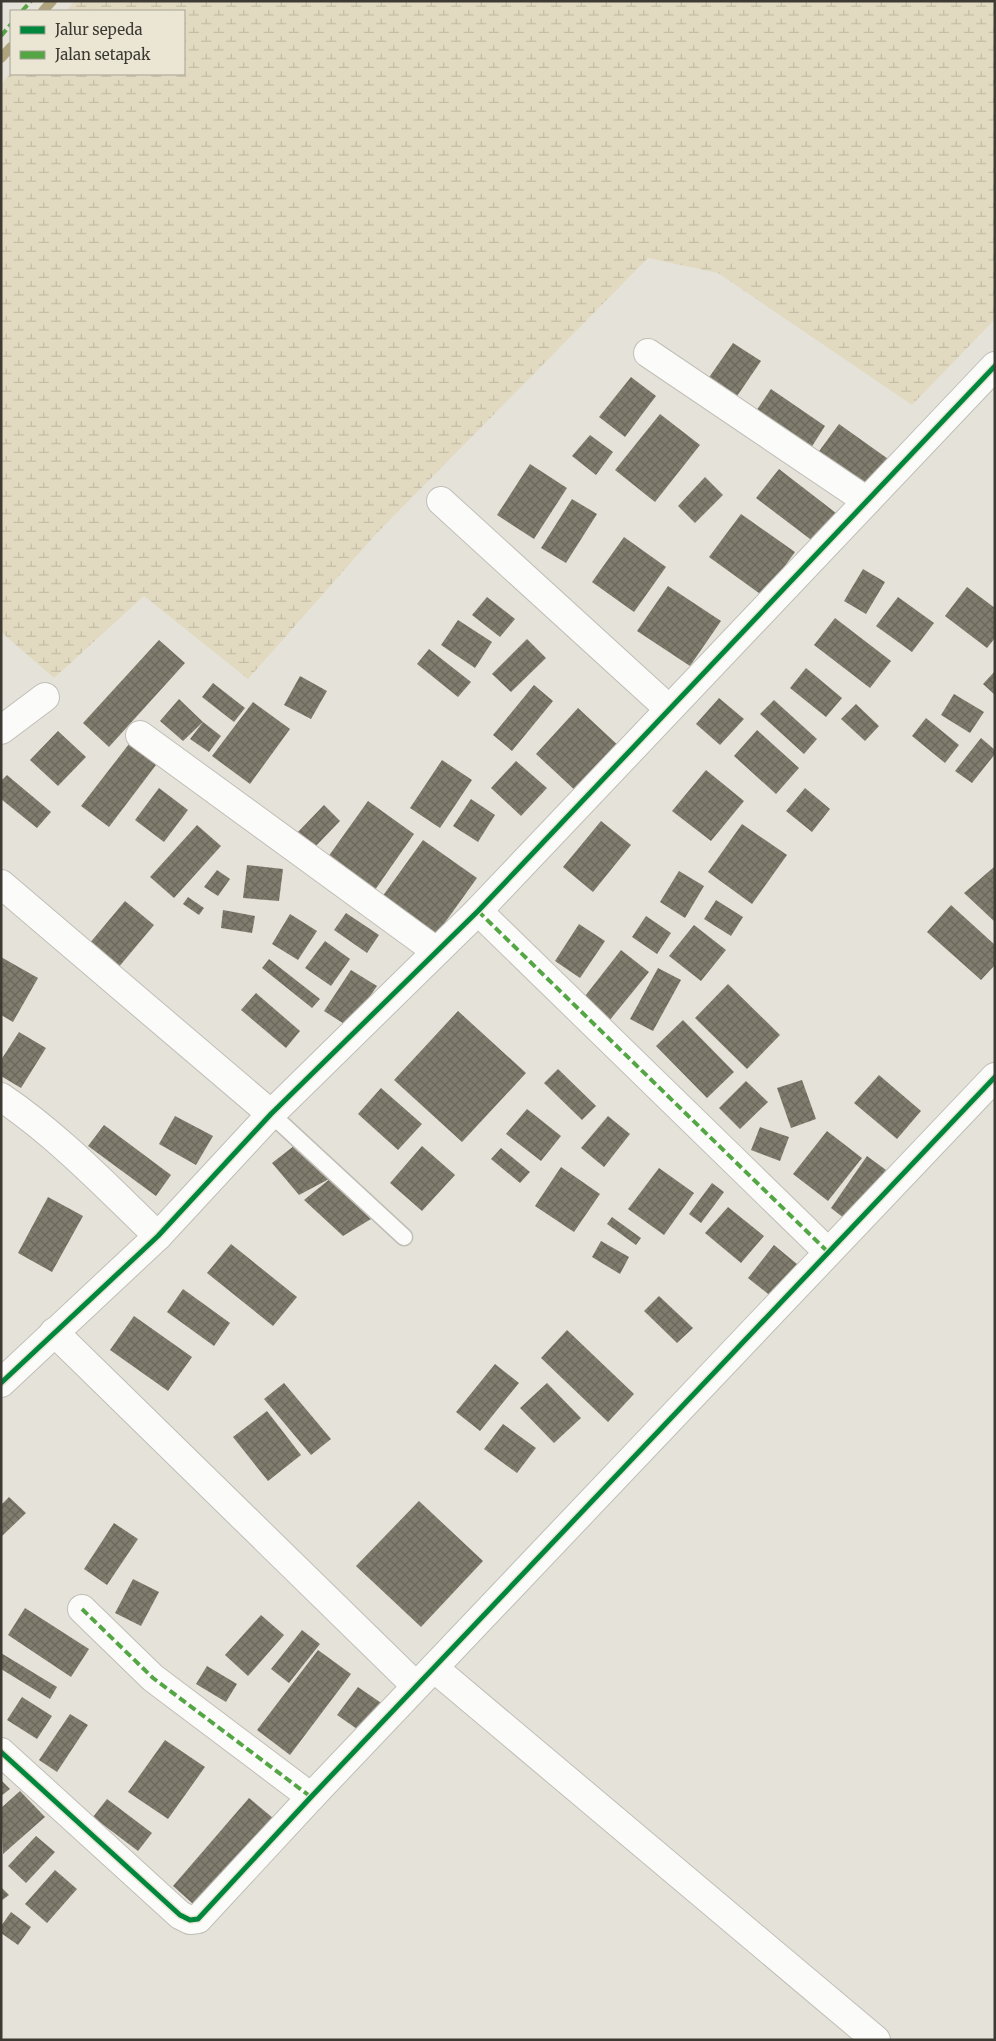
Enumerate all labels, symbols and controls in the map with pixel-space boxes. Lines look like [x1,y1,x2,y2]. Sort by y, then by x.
legend [10,10,185,75]
text: Jalur sepeda [54,20,142,39]
text: Jalan setapak [54,45,151,64]

